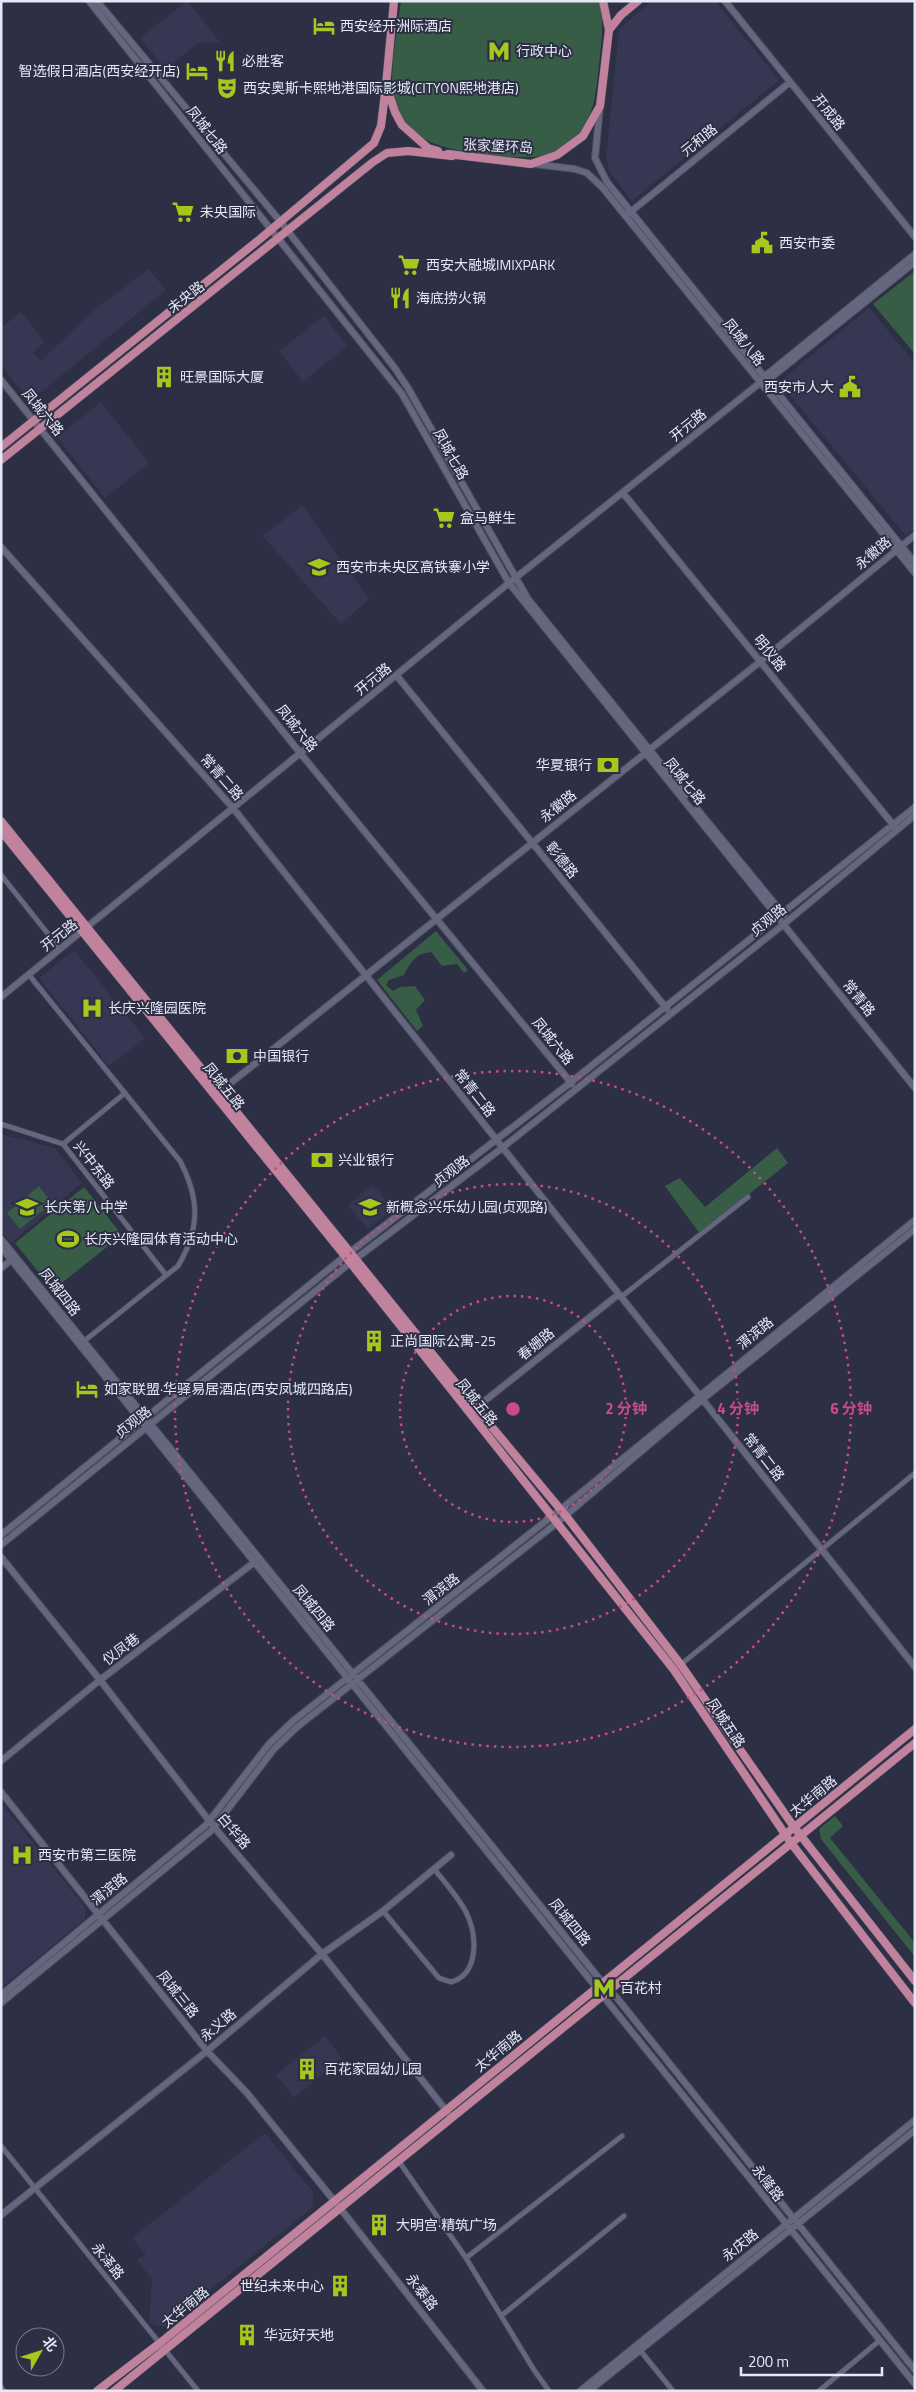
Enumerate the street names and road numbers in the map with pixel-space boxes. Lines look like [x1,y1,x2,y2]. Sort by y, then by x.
street label: 开成路 [808,89,851,135]
street label: 凤城七路 [182,101,233,158]
street label: 元和路 [676,118,722,161]
street label: 张家堡环岛 [463,133,534,158]
street label: 未央路 [163,275,209,318]
street label: 凤城八路 [719,313,770,370]
street label: 凤城六路 [18,383,69,440]
street label: 开元路 [665,403,711,446]
street label: 凤城七路 [429,424,474,483]
street label: 永徽路 [850,531,896,574]
street label: 明仪路 [749,630,792,676]
street label: 开元路 [350,657,396,700]
street label: 凤城六路 [272,699,323,756]
street label: 常青二路 [196,749,249,805]
street label: 凤城七路 [660,752,711,809]
street label: 永徽路 [535,784,581,827]
street label: 彰德路 [541,837,584,883]
street label: 贞观路 [745,898,791,941]
street label: 开元路 [36,913,82,956]
street label: 常青路 [838,975,881,1021]
street label: 凤城六路 [528,1012,579,1069]
street label: 凤城五路 [199,1057,250,1114]
street label: 常青二路 [450,1064,501,1121]
street label: 兴中东路 [69,1136,120,1193]
street label: 贞观路 [428,1150,474,1192]
street label: 凤城四路 [35,1263,86,1320]
street label: 渭滨路 [732,1311,778,1354]
street label: 春姗路 [513,1322,559,1365]
street label: 凤城五路 [452,1373,503,1430]
street label: 贞观路 [110,1400,156,1443]
street label: 常青二路 [739,1428,790,1485]
street label: 渭滨路 [418,1567,464,1610]
street label: 凤城四路 [288,1579,340,1636]
street label: 仪凤巷 [98,1628,144,1670]
street label: 凤城五路 [702,1694,751,1752]
street label: 太华南路 [784,1770,841,1821]
street label: 白华路 [213,1808,256,1854]
street label: 渭滨路 [86,1867,132,1910]
street label: 凤城四路 [545,1893,596,1950]
street label: 凤城三路 [153,1965,204,2022]
street label: 永义路 [195,2003,241,2046]
street label: 太华南路 [469,2025,526,2076]
street label: 永隆路 [747,2160,790,2206]
street label: 永庆路 [717,2223,763,2266]
street label: 永泽路 [87,2238,130,2284]
street label: 永泰路 [401,2269,444,2315]
street label: 太华南路 [156,2281,213,2332]

